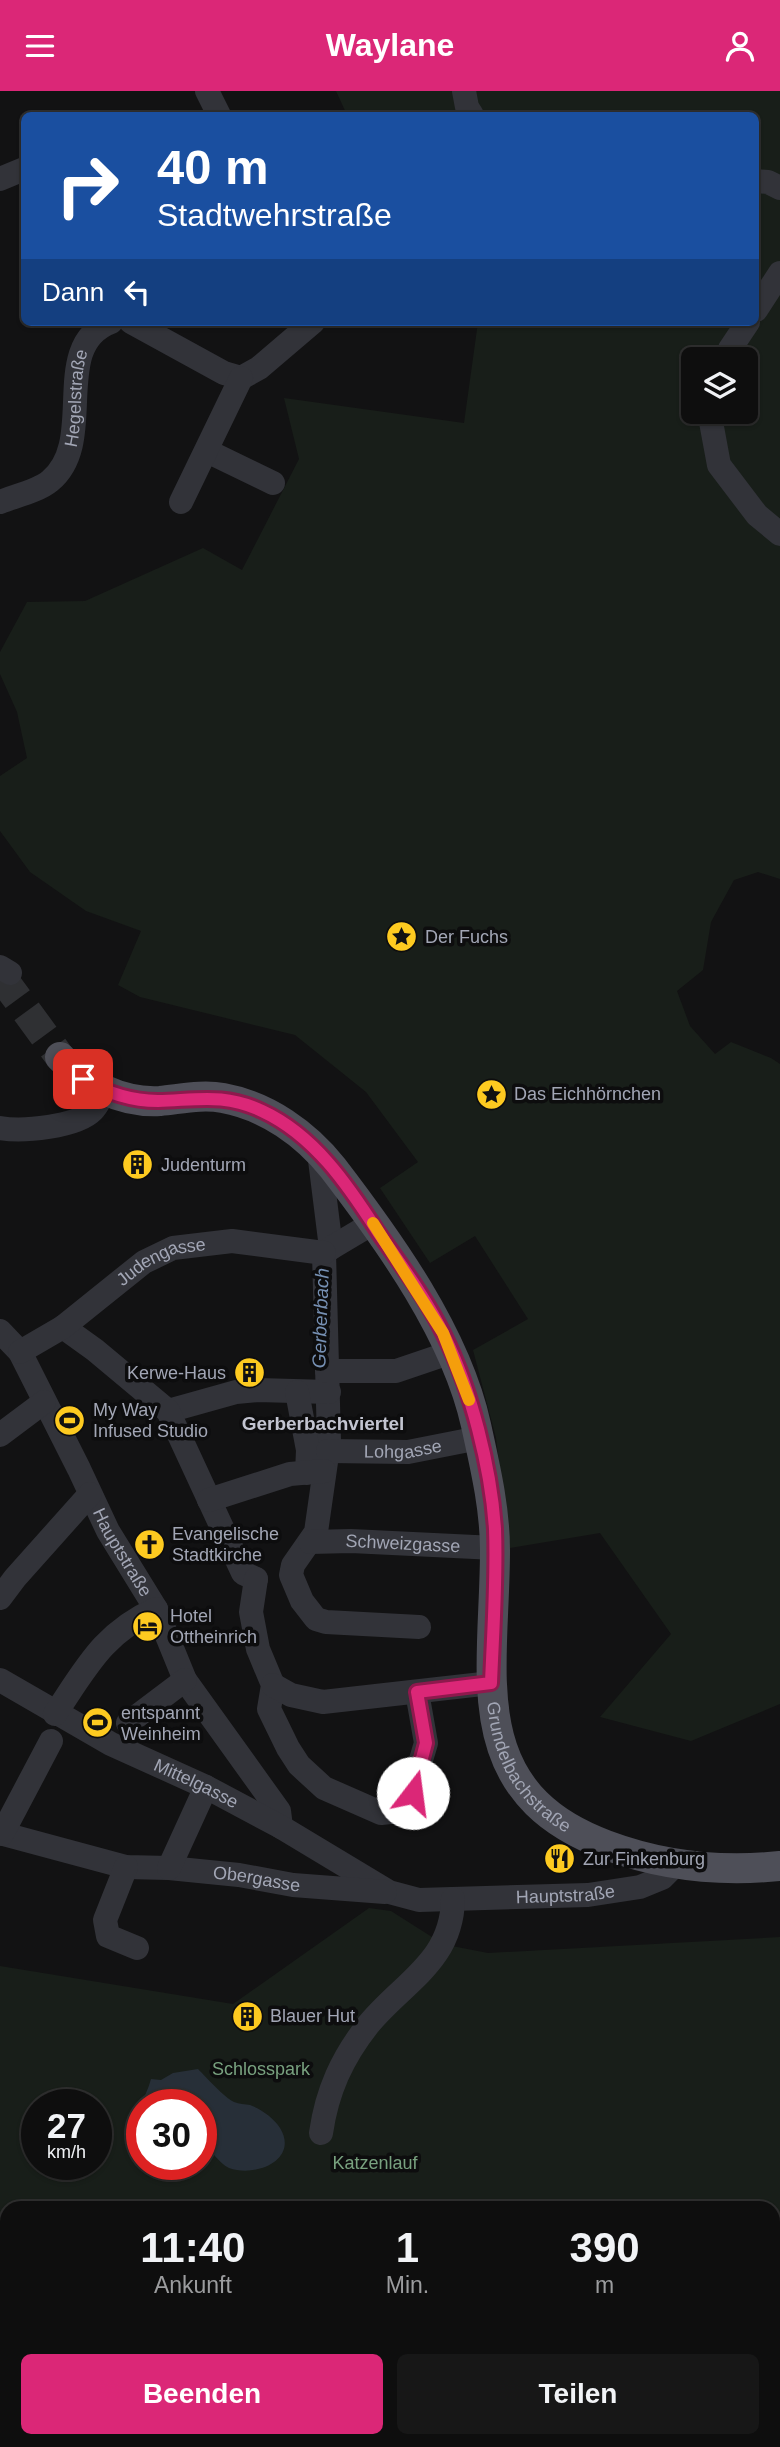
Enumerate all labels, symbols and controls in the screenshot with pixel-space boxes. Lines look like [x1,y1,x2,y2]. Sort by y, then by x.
icon: menu [21,27,59,65]
text: Waylane [326,27,454,63]
icon: person [721,27,759,65]
icon: right [42,140,133,231]
text: 40 m [157,140,269,194]
text: Stadtwehrstraße [157,197,392,233]
icon: left [118,273,156,311]
text: Dann [42,277,104,307]
street label: Hegelstraße [61,347,92,449]
map controls [681,347,758,424]
button: layers [681,347,758,424]
place icon: Der Fuchs [385,920,419,954]
place label: Der Fuchs [425,927,508,947]
pin [53,1049,113,1109]
icon: arrive [64,1060,102,1098]
place icon: Das Eichhörnchen [474,1077,508,1111]
place label: Das Eichhörnchen [514,1084,661,1104]
building icon: Judenturm [121,1148,155,1182]
place label: Judenturm [161,1155,246,1175]
street label: Judengasse [113,1234,207,1290]
water label: Gerberbach [308,1268,333,1369]
building icon: Kerwe-Haus [232,1356,266,1390]
place label: Kerwe-Haus [127,1363,226,1383]
place label: My Way Infused Studio [93,1400,208,1441]
sports icon: My Way Infused Studio [53,1403,87,1437]
district label: Gerberbachviertel [242,1413,404,1434]
street label: Lohgasse [364,1436,443,1463]
street label: Hauptstraße [89,1505,156,1600]
place label: Evangelische Stadtkirche [172,1524,279,1565]
church icon: Evangelische Stadtkirche [132,1527,166,1561]
street label: Schweizgasse [345,1531,461,1556]
place label: Hotel Ottheinrich [170,1606,257,1647]
hotel icon: Hotel Ottheinrich [130,1609,164,1643]
street label: Grundelbachstraße [483,1700,575,1836]
place label: entspannt Weinheim [121,1703,201,1744]
sports icon: entspannt Weinheim [81,1706,115,1740]
street label: Mittelgasse [151,1755,242,1812]
position arrow [376,1756,450,1830]
restaurant icon: Zur Finkenburg [543,1842,577,1876]
place label: Zur Finkenburg [583,1849,705,1869]
street label: Obergasse [212,1862,301,1896]
street label: Hauptstraße [516,1881,616,1907]
building icon: Blauer Hut [230,1999,264,2033]
place label: Blauer Hut [270,2006,355,2026]
park label: Schlosspark [212,2059,311,2079]
speed limit sign: 30 [126,2089,217,2180]
text: 27 [47,2106,86,2145]
text: km/h [47,2142,86,2162]
park label: Katzenlauf [332,2153,419,2173]
text: 11:40 [140,2224,245,2271]
text: 1 [396,2224,419,2271]
text: 390 [570,2224,640,2271]
text: Ankunft [154,2272,232,2298]
text: Min. [386,2272,429,2298]
text: m [595,2272,614,2298]
button: Beenden [21,2354,383,2434]
button: Teilen [397,2354,759,2434]

